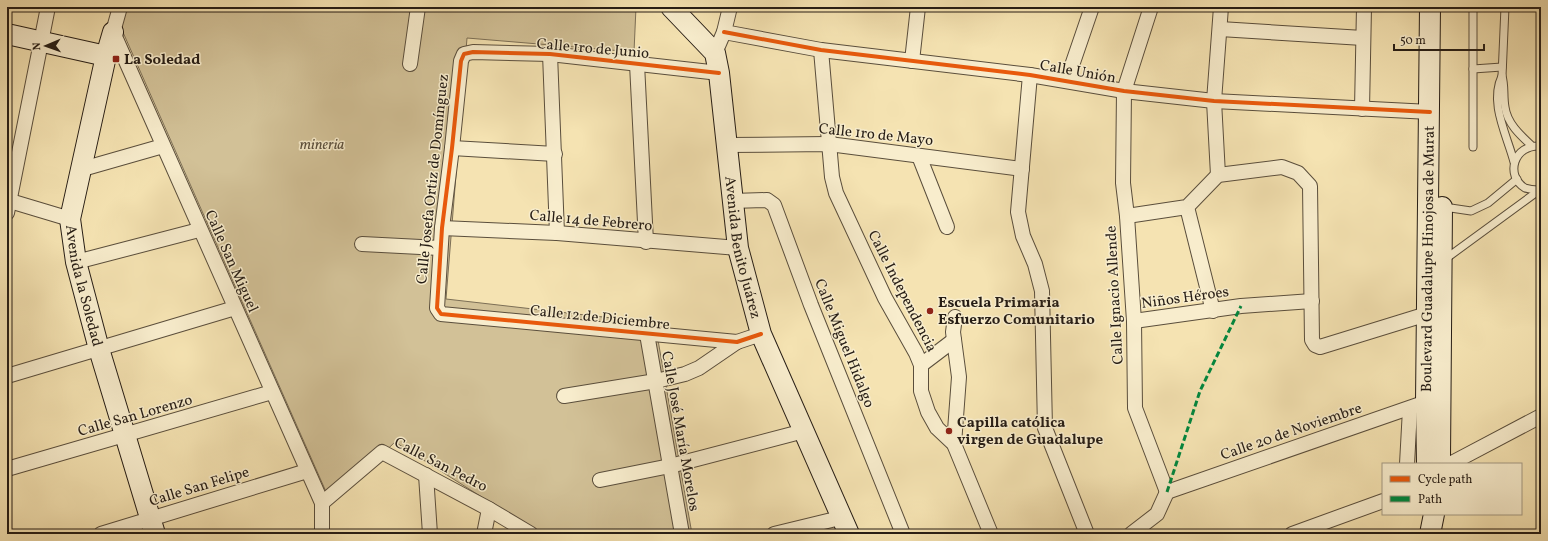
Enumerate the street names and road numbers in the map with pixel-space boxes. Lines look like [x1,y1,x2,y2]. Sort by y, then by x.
street label: Calle 1ro de Junio [536,34,650,65]
street label: Calle Unión [1038,55,1117,89]
street label: Calle Josefa Ortiz de Domínguez [412,73,455,285]
street label: Calle 1ro de Mayo [818,119,934,152]
street label: Boulevard Guadalupe Hinojosa de Murat [1417,126,1441,392]
street label: Avenida Benito Juárez [718,175,765,321]
street label: Calle 14 de Febrero [529,206,653,237]
street label: Calle San Miguel [199,207,263,316]
street label: Avenida la Soledad [59,224,107,349]
street label: Calle Ignacio Allende [1101,225,1130,365]
street label: Calle Independencia [862,227,941,356]
street label: Calle Miguel Hidalgo [808,276,879,411]
street label: Niños Héroes [1140,282,1230,315]
street label: Calle 12 de Diciembre [529,301,671,336]
street label: Calle José María Morelos [655,349,704,513]
street label: Calle San Lorenzo [76,390,195,443]
street label: Calle 20 de Noviembre [1218,398,1365,466]
street label: Calle San Pedro [390,433,491,498]
street label: Calle San Felipe [147,462,252,513]

